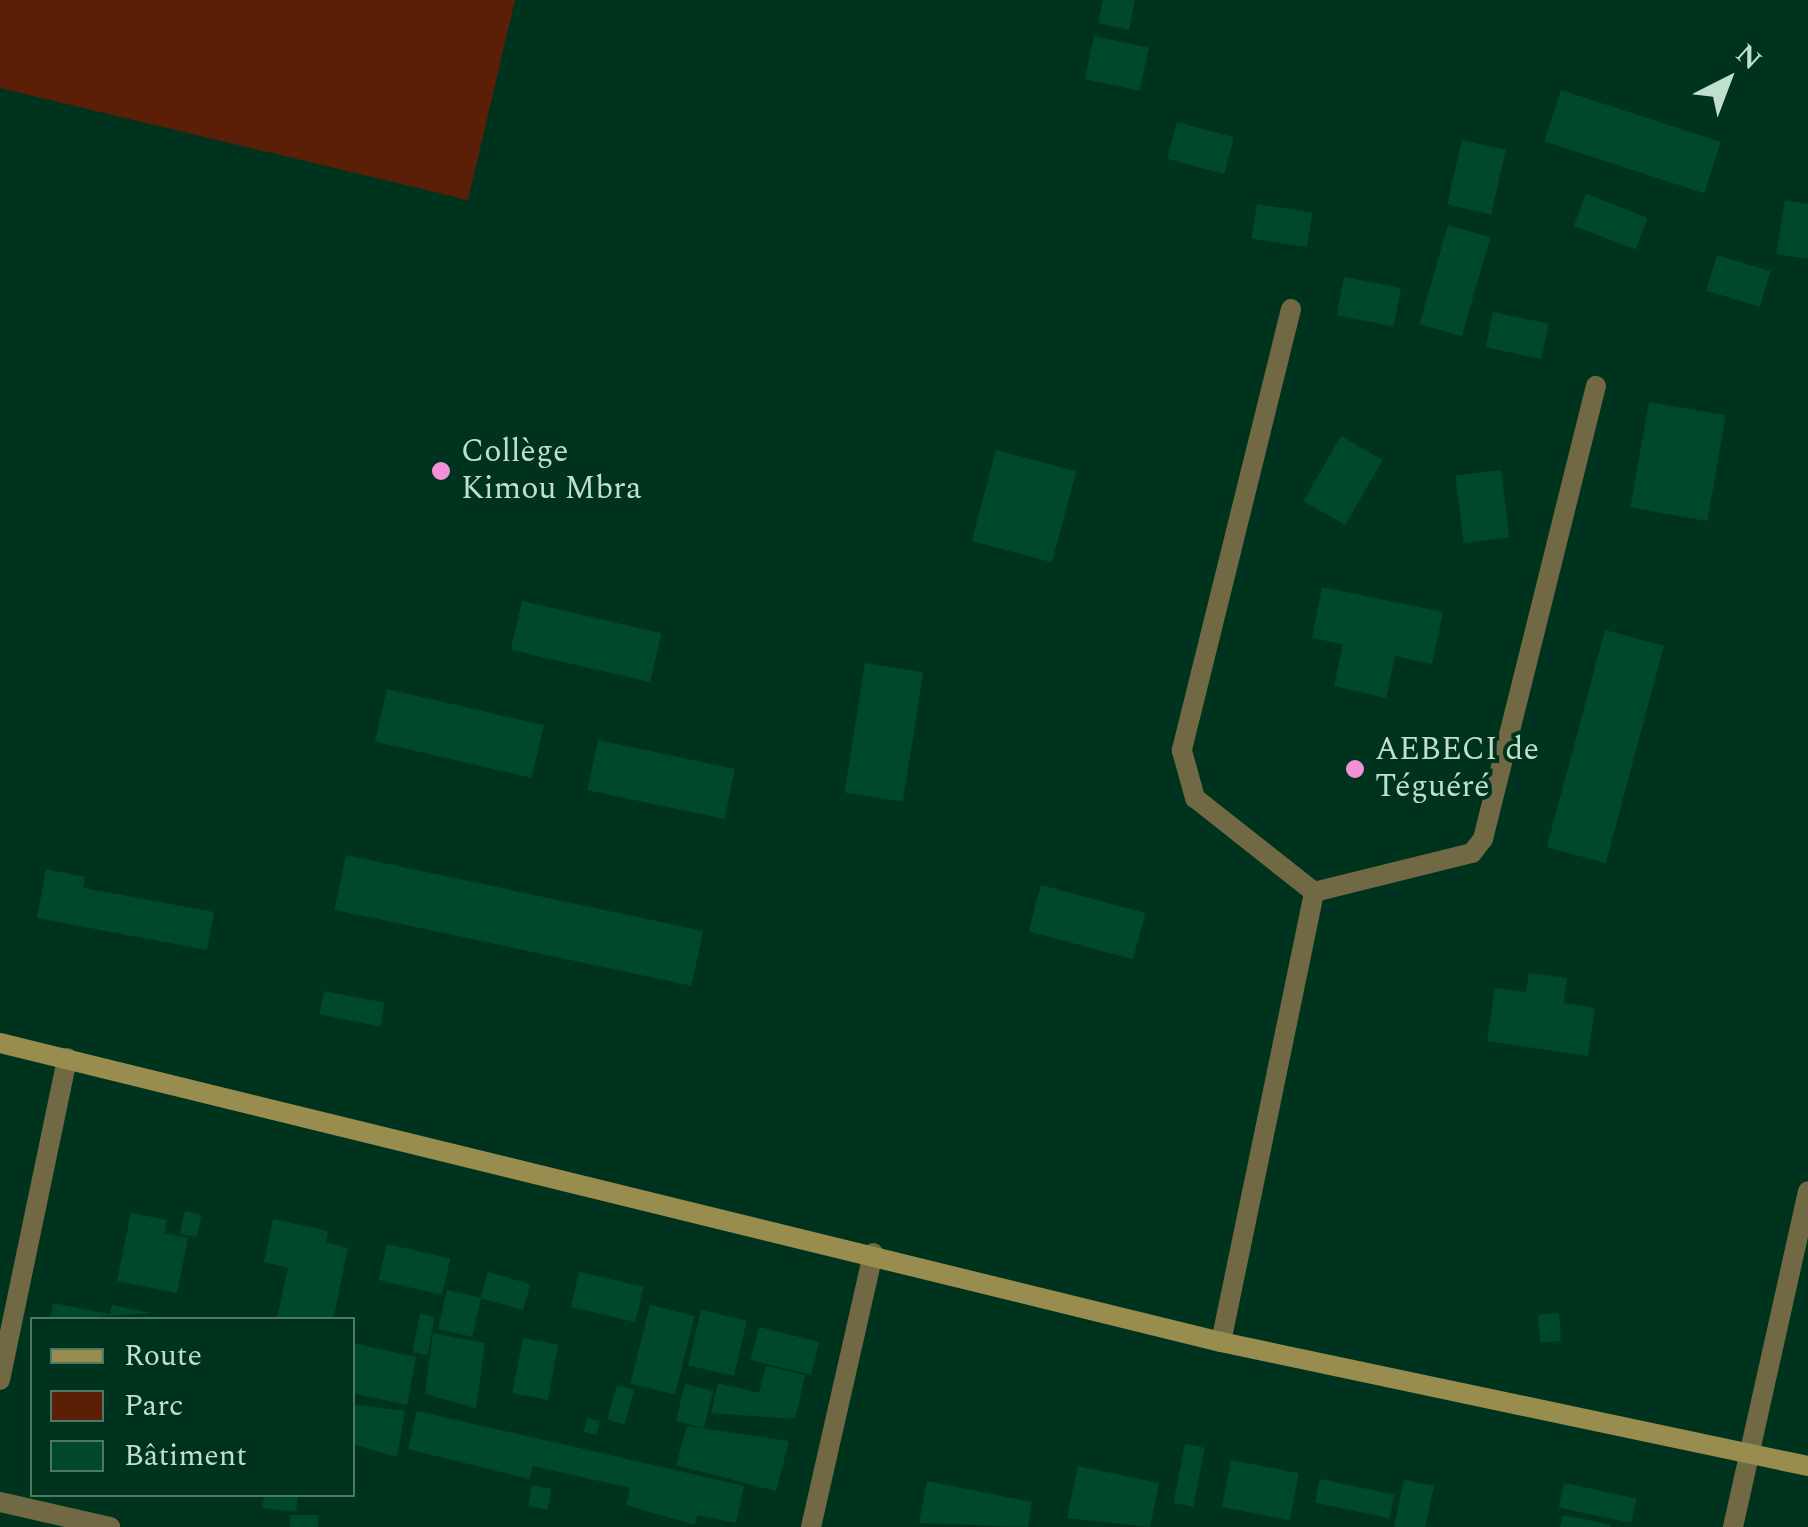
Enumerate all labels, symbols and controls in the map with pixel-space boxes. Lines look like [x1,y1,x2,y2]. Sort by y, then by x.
north arrow [1678,30,1778,130]
text: N [1726,34,1771,81]
place label: Collège Kimou Mbra [461,434,642,509]
marker: Collège Kimou Mbra [430,460,452,482]
place label: AEBECI de Téguéré [1375,732,1539,807]
marker: AEBECI de Téguéré [1344,758,1366,780]
legend [30,1317,355,1497]
text: Route [124,1333,202,1379]
text: Parc [124,1383,184,1429]
text: Bâtiment [124,1433,247,1479]

